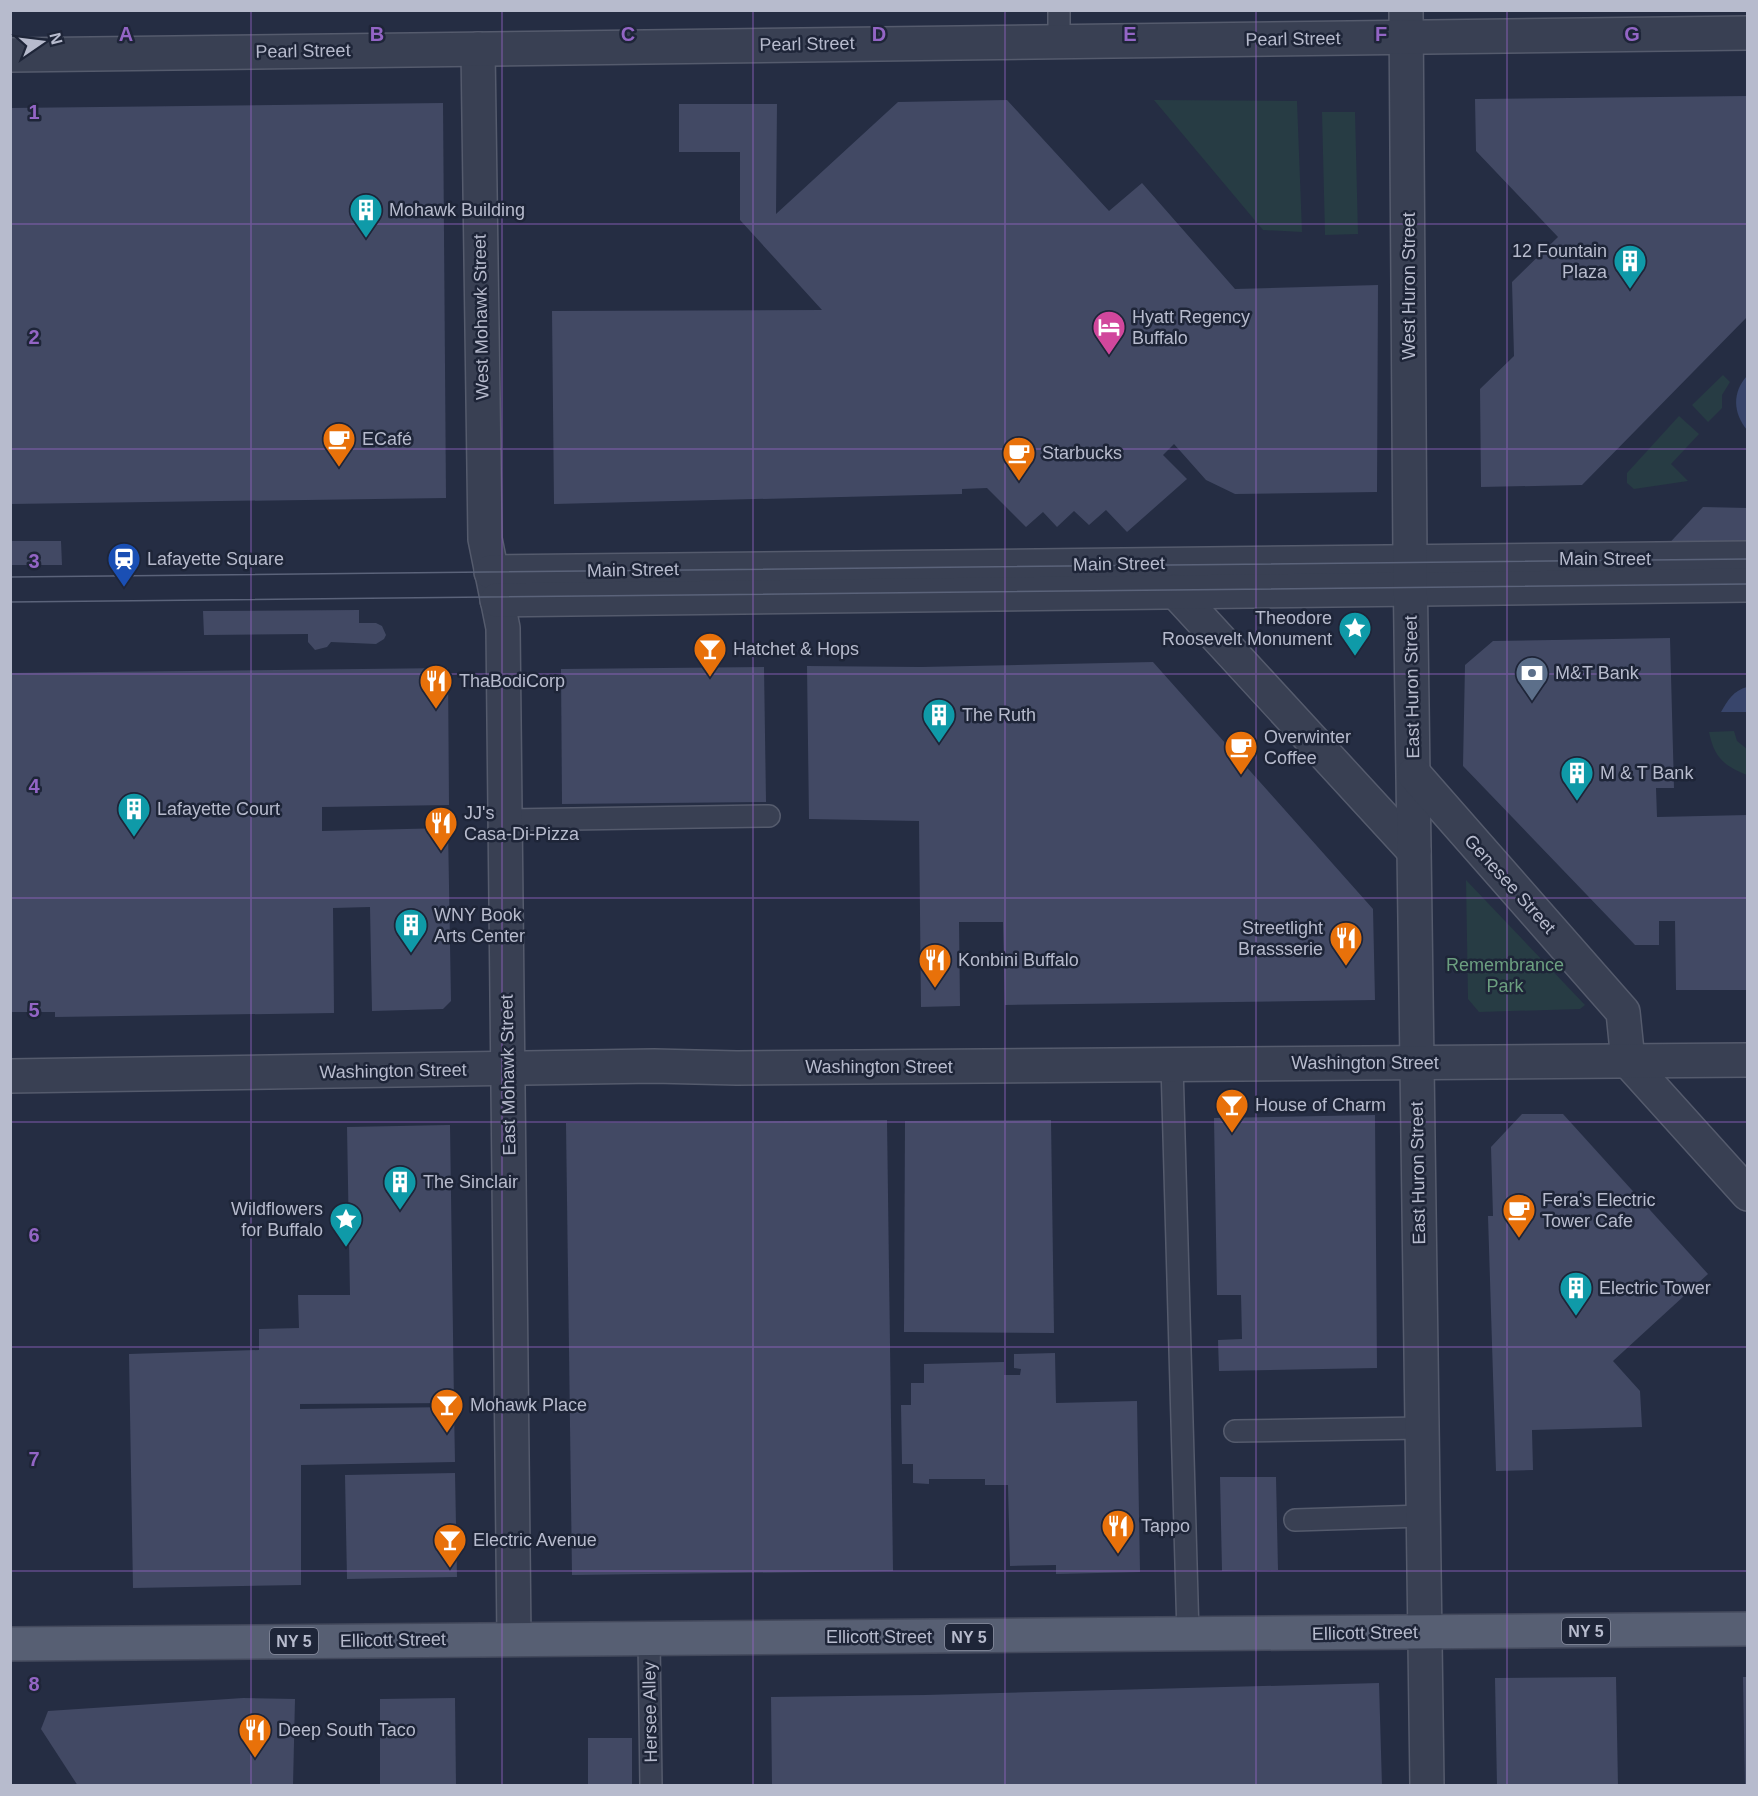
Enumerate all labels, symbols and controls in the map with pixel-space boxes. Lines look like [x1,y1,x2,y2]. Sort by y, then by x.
north arrow [12,12,72,72]
text: A [119,23,133,45]
text: B [370,23,384,45]
text: C [621,23,635,45]
text: D [872,23,886,45]
text: E [1123,23,1137,45]
text: F [1375,23,1387,45]
text: G [1624,23,1640,45]
street label: Pearl Street [1245,28,1341,50]
text: N [46,31,66,46]
street label: Pearl Street [759,33,855,55]
street label: Pearl Street [255,40,351,62]
text: 1 [28,101,40,123]
building icon: Mohawk Building [348,192,384,239]
place label: Mohawk Building [389,200,525,220]
street label: West Huron Street [1399,212,1419,360]
street label: West Mohawk Street [470,234,492,400]
place label: 12 Fountain Plaza [1512,241,1608,282]
building icon: 12 Fountain Plaza [1612,243,1648,290]
place label: Hyatt Regency Buffalo [1132,307,1250,348]
hotel icon: Hyatt Regency Buffalo [1091,309,1127,356]
text: 2 [28,326,40,348]
cafe icon: ECafé [321,421,357,468]
place label: ECafé [362,429,412,449]
cafe icon: Starbucks [1001,435,1037,482]
place label: Starbucks [1042,443,1122,463]
station icon: Lafayette Square [106,541,142,588]
place label: Lafayette Square [147,549,284,569]
street label: Main Street [1559,549,1651,569]
text: 3 [28,550,40,572]
street label: Main Street [1073,553,1165,575]
street label: Main Street [587,559,679,581]
place label: Theodore Roosevelt Monument [1162,608,1332,649]
place icon: Theodore Roosevelt Monument [1337,610,1373,657]
street label: East Huron Street [1401,615,1423,759]
bar icon: Hatchet & Hops [692,631,728,678]
place label: Hatchet & Hops [733,639,859,659]
bank icon: M&T Bank [1514,655,1550,702]
restaurant icon: ThaBodiCorp [418,663,454,710]
place label: M&T Bank [1555,663,1640,683]
place label: ThaBodiCorp [459,671,565,691]
building icon: The Ruth [921,697,957,744]
place label: The Ruth [962,705,1036,725]
place label: Overwinter Coffee [1264,727,1351,768]
cafe icon: Overwinter Coffee [1223,729,1259,776]
building icon: M & T Bank [1559,755,1595,802]
place label: M & T Bank [1600,763,1694,783]
text: 4 [28,775,40,797]
building icon: Lafayette Court [116,791,152,838]
place label: Lafayette Court [157,799,280,819]
place label: JJ's Casa-Di-Pizza [464,803,580,844]
restaurant icon: JJ's Casa-Di-Pizza [423,805,459,852]
street label: Genesee Street [1460,830,1560,938]
place label: WNY Book Arts Center [434,905,525,946]
building icon: WNY Book Arts Center [393,907,429,954]
place label: Streetlight Brassserie [1238,918,1323,959]
restaurant icon: Streetlight Brassserie [1328,920,1364,967]
restaurant icon: Konbini Buffalo [917,942,953,989]
place label: Konbini Buffalo [958,950,1079,970]
park label: Remembrance Park [1446,955,1564,996]
street label: East Mohawk Street [497,994,519,1156]
text: 5 [28,999,40,1021]
street label: Washington Street [1291,1053,1439,1073]
street label: Washington Street [805,1057,953,1077]
street label: Washington Street [319,1060,467,1082]
bar icon: House of Charm [1214,1087,1250,1134]
place label: House of Charm [1255,1095,1386,1115]
street label: East Huron Street [1407,1101,1429,1245]
building icon: The Sinclair [382,1164,418,1211]
place label: The Sinclair [423,1172,518,1192]
place label: Fera's Electric Tower Cafe [1542,1190,1655,1231]
cafe icon: Fera's Electric Tower Cafe [1501,1192,1537,1239]
place label: Wildflowers for Buffalo [231,1199,323,1240]
place icon: Wildflowers for Buffalo [328,1201,364,1248]
text: 6 [28,1224,40,1246]
building icon: Electric Tower [1558,1270,1594,1317]
place label: Electric Tower [1599,1278,1711,1298]
bar icon: Mohawk Place [429,1387,465,1434]
place label: Mohawk Place [470,1395,587,1415]
text: 7 [28,1448,40,1470]
restaurant icon: Tappo [1100,1508,1136,1555]
place label: Tappo [1141,1516,1190,1536]
bar icon: Electric Avenue [432,1522,468,1569]
place label: Electric Avenue [473,1530,597,1550]
road number: NY 5 [1562,1618,1610,1644]
street label: Ellicott Street [1312,1622,1418,1644]
road number: NY 5 [945,1624,993,1650]
street label: Ellicott Street [826,1627,932,1647]
road number: NY 5 [270,1628,318,1654]
street label: Ellicott Street [340,1629,446,1651]
street label: Hersee Alley [639,1661,661,1763]
text: 8 [28,1673,40,1695]
restaurant icon: Deep South Taco [237,1712,273,1759]
place label: Deep South Taco [278,1720,416,1740]

